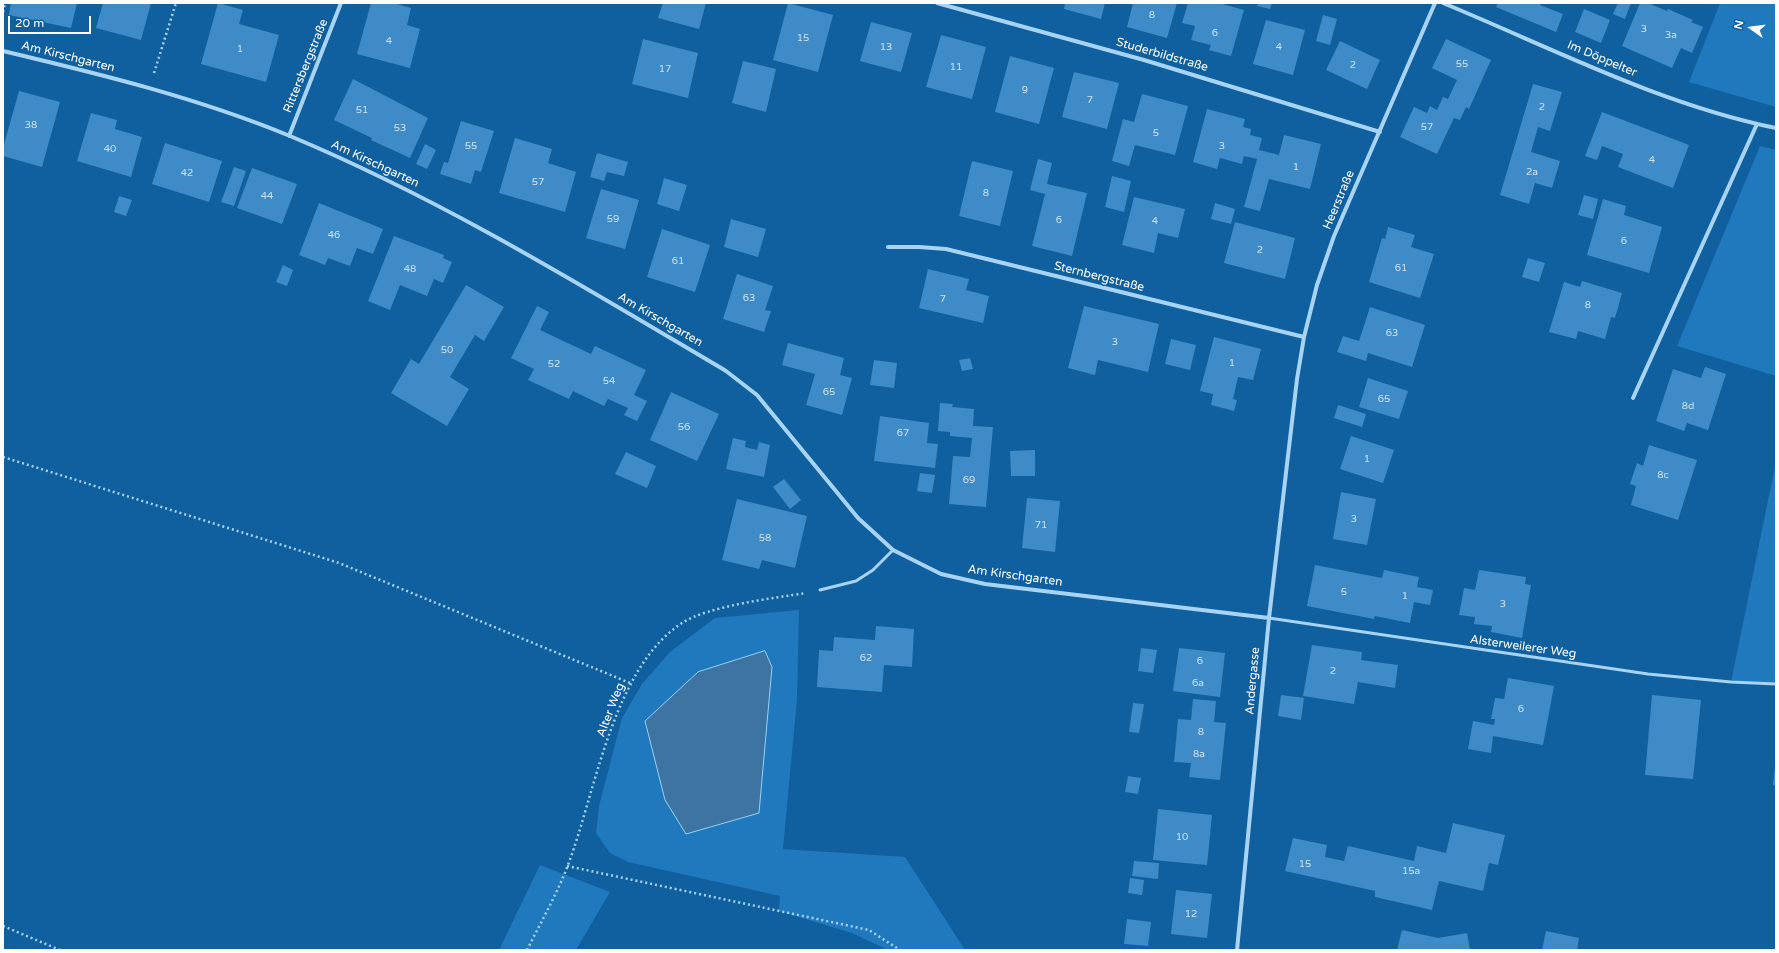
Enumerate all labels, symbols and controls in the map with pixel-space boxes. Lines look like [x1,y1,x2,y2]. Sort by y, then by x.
scale bar [10,8,93,34]
north arrow [1731,8,1771,48]
house number: 8 [1149,9,1155,21]
text: 20 m [15,16,44,30]
street label: Rittersbergstraße [281,17,331,115]
text: N [1731,19,1746,31]
house number: 3 [1641,23,1647,35]
house number: 6 [1212,27,1218,39]
house number: 3a [1665,29,1677,41]
house number: 15 [797,32,809,44]
house number: 4 [386,35,392,47]
street label: Studerbildstraße [1114,35,1210,75]
street label: Am Kirschgarten [20,38,116,76]
street label: Im Döppelter [1565,38,1639,80]
house number: 13 [880,41,892,53]
house number: 4 [1276,41,1282,53]
house number: 1 [237,43,243,55]
house number: 55 [1456,58,1468,70]
house number: 2 [1350,59,1356,71]
house number: 11 [950,61,962,73]
house number: 17 [659,63,671,75]
house number: 9 [1022,84,1028,96]
house number: 7 [1087,94,1093,106]
house number: 2 [1539,101,1545,113]
house number: 51 [356,104,368,116]
house number: 38 [25,119,37,131]
house number: 57 [1421,121,1433,133]
house number: 53 [394,122,406,134]
house number: 5 [1153,127,1159,139]
street label: Am Kirschgarten [329,137,421,191]
house number: 55 [465,140,477,152]
house number: 3 [1219,140,1225,152]
house number: 40 [104,143,116,155]
house number: 4 [1649,154,1655,166]
house number: 1 [1293,161,1299,173]
house number: 2a [1526,166,1538,178]
house number: 42 [181,167,193,179]
street label: Heerstraße [1320,168,1358,232]
house number: 57 [532,176,544,188]
house number: 8 [983,187,989,199]
house number: 44 [261,190,273,202]
house number: 59 [607,213,619,225]
house number: 6 [1056,214,1062,226]
house number: 4 [1152,215,1158,227]
house number: 46 [328,229,340,241]
house number: 6 [1621,235,1627,247]
house number: 2 [1257,244,1263,256]
house number: 61 [672,255,684,267]
street label: Sternbergstraße [1052,259,1146,295]
house number: 61 [1395,262,1407,274]
house number: 48 [404,263,416,275]
street label: Am Kirschgarten [615,290,705,350]
house number: 63 [743,292,755,304]
house number: 7 [940,293,946,305]
house number: 8 [1585,299,1591,311]
house number: 63 [1386,327,1398,339]
house number: 3 [1112,336,1118,348]
house number: 50 [441,344,453,356]
house number: 1 [1229,357,1235,369]
house number: 52 [548,358,560,370]
house number: 54 [603,375,615,387]
house number: 65 [823,386,835,398]
house number: 65 [1378,393,1390,405]
house number: 8d [1682,400,1694,412]
house number: 56 [678,421,690,433]
house number: 67 [897,427,909,439]
house number: 1 [1364,453,1370,465]
house number: 8c [1657,469,1669,481]
house number: 69 [963,474,975,486]
house number: 3 [1351,513,1357,525]
house number: 71 [1035,519,1047,531]
house number: 58 [759,532,771,544]
street label: Am Kirschgarten [967,562,1063,590]
house number: 5 [1341,586,1347,598]
house number: 1 [1402,590,1408,602]
house number: 3 [1500,598,1506,610]
street label: Alsterweilerer Weg [1469,632,1577,662]
street label: Andergasse [1243,647,1263,715]
house number: 62 [860,652,872,664]
house number: 6 [1197,655,1203,667]
house number: 2 [1330,665,1336,677]
house number: 6a [1192,677,1204,689]
street label: Alter Weg [594,681,628,739]
house number: 6 [1518,703,1524,715]
house number: 8 [1198,726,1204,738]
house number: 8a [1193,748,1205,760]
house number: 10 [1176,831,1188,843]
house number: 15 [1299,858,1311,870]
house number: 15a [1402,865,1420,877]
house number: 12 [1185,908,1197,920]

